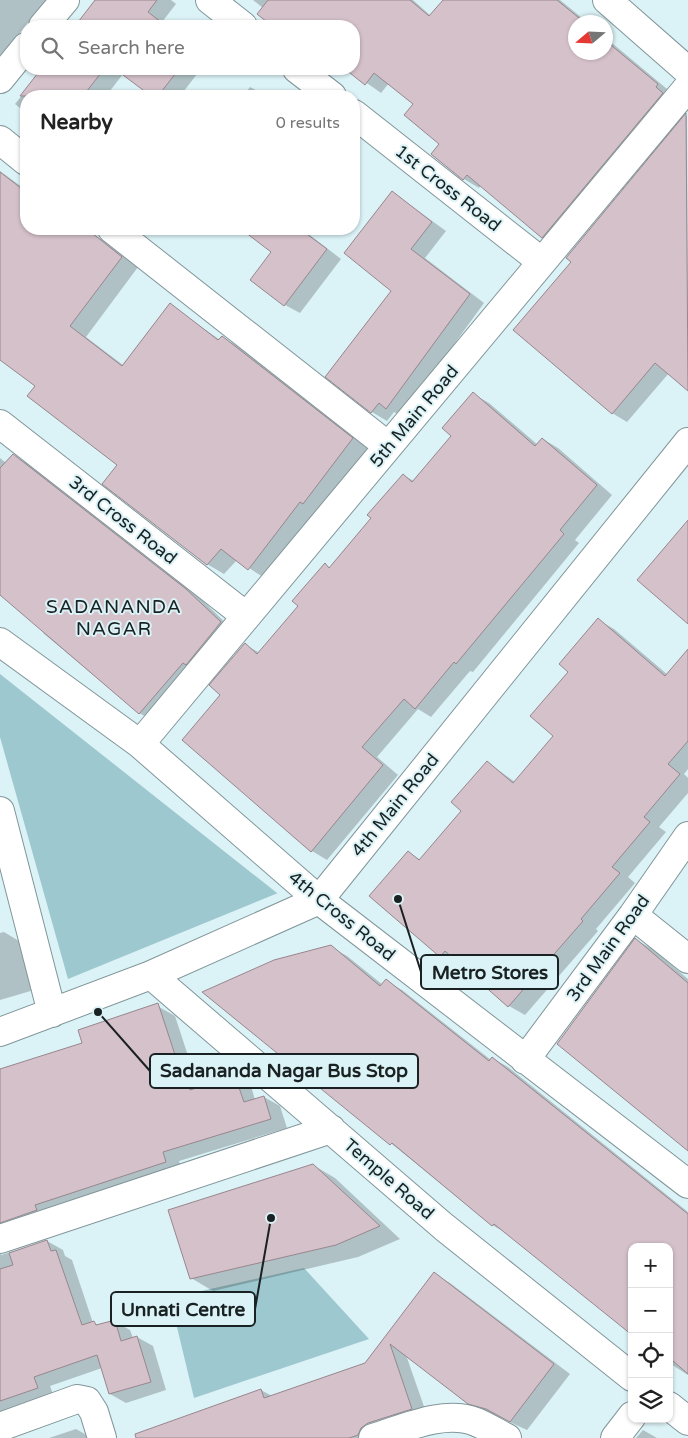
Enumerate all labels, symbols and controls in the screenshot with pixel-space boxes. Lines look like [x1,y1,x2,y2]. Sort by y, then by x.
north arrow [568,15,613,60]
search box [20,20,360,75]
icon: search [38,34,66,62]
text: Search here [78,37,185,59]
text: Nearby [40,110,113,135]
text: 0 results [276,113,340,133]
street label: 1st Cross Road [391,140,505,236]
street label: 5th Main Road [365,360,463,472]
street label: 3rd Cross Road [65,471,181,569]
district label: SADANANDA NAGAR [46,596,182,640]
street label: 4th Main Road [347,749,443,861]
street label: 4th Cross Road [284,866,400,966]
street label: 3rd Main Road [562,890,654,1006]
callout: Metro Stores [421,955,558,989]
text: Metro Stores [432,962,548,984]
callout: Sadananda Nagar Bus Stop [150,1054,418,1088]
text: Sadananda Nagar Bus Stop [160,1060,408,1083]
street label: Temple Road [339,1134,439,1224]
map controls [628,1243,673,1423]
button: + [628,1243,673,1288]
button: − [628,1288,673,1333]
callout: Unnati Centre [111,1292,255,1326]
text: Unnati Centre [121,1299,246,1321]
button: locate [628,1333,673,1378]
button: layers [628,1378,673,1423]

